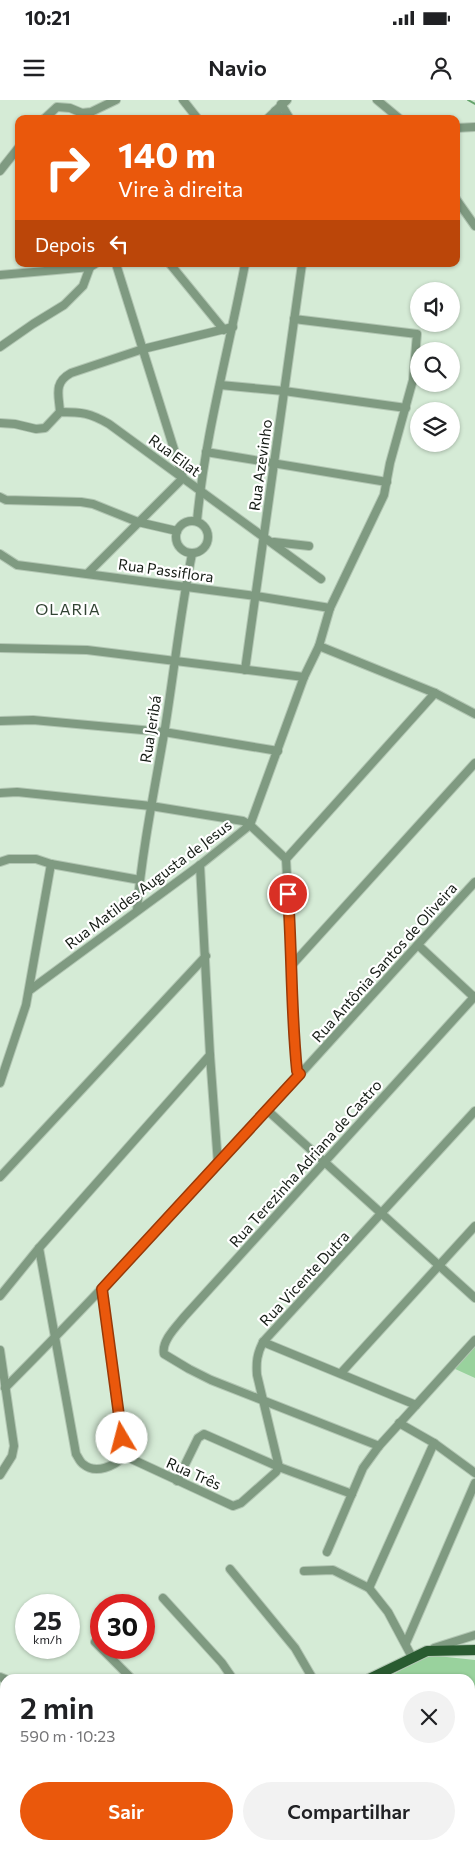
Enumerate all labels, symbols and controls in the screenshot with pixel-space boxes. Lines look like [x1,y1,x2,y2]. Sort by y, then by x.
text: 10:21 [25,6,71,29]
icon: menu [20,54,48,82]
text: Navio [208,54,267,81]
icon: person [427,54,455,82]
text: 140 m [118,132,216,175]
icon: right [35,135,100,200]
text: Vire à direita [118,175,243,202]
icon: left [105,230,133,258]
text: Depois [35,233,95,256]
map controls [410,282,460,452]
button: sound [410,282,460,332]
button: search [410,342,460,392]
button: layers [410,402,460,452]
street label: Rua Azevinho [245,418,275,512]
street label: Rua Eilat [146,430,204,480]
street label: Rua Passiflora [117,554,215,586]
district label: OLARIA [35,599,101,618]
street label: Rua Jeribá [136,694,164,764]
street label: Rua Matildes Augusta de Jesus [61,815,235,952]
pin [267,873,309,915]
street label: Rua Antônia Santos de Oliveira [308,879,460,1045]
icon: arrive [274,880,302,908]
street label: Rua Terezinha Adriana de Castro [225,1076,385,1250]
street label: Rua Vicente Dutra [255,1227,353,1329]
position arrow [95,1411,147,1463]
street label: Rua Três [164,1453,224,1493]
speed limit sign: 30 [90,1594,155,1659]
text: 25 [33,1605,62,1635]
text: km/h [33,1632,62,1646]
text: 2 min [20,1688,94,1725]
button: close [403,1691,455,1743]
text: 590 m · 10:23 [20,1726,115,1745]
button: Sair [20,1782,233,1840]
button: Compartilhar [243,1782,455,1840]

